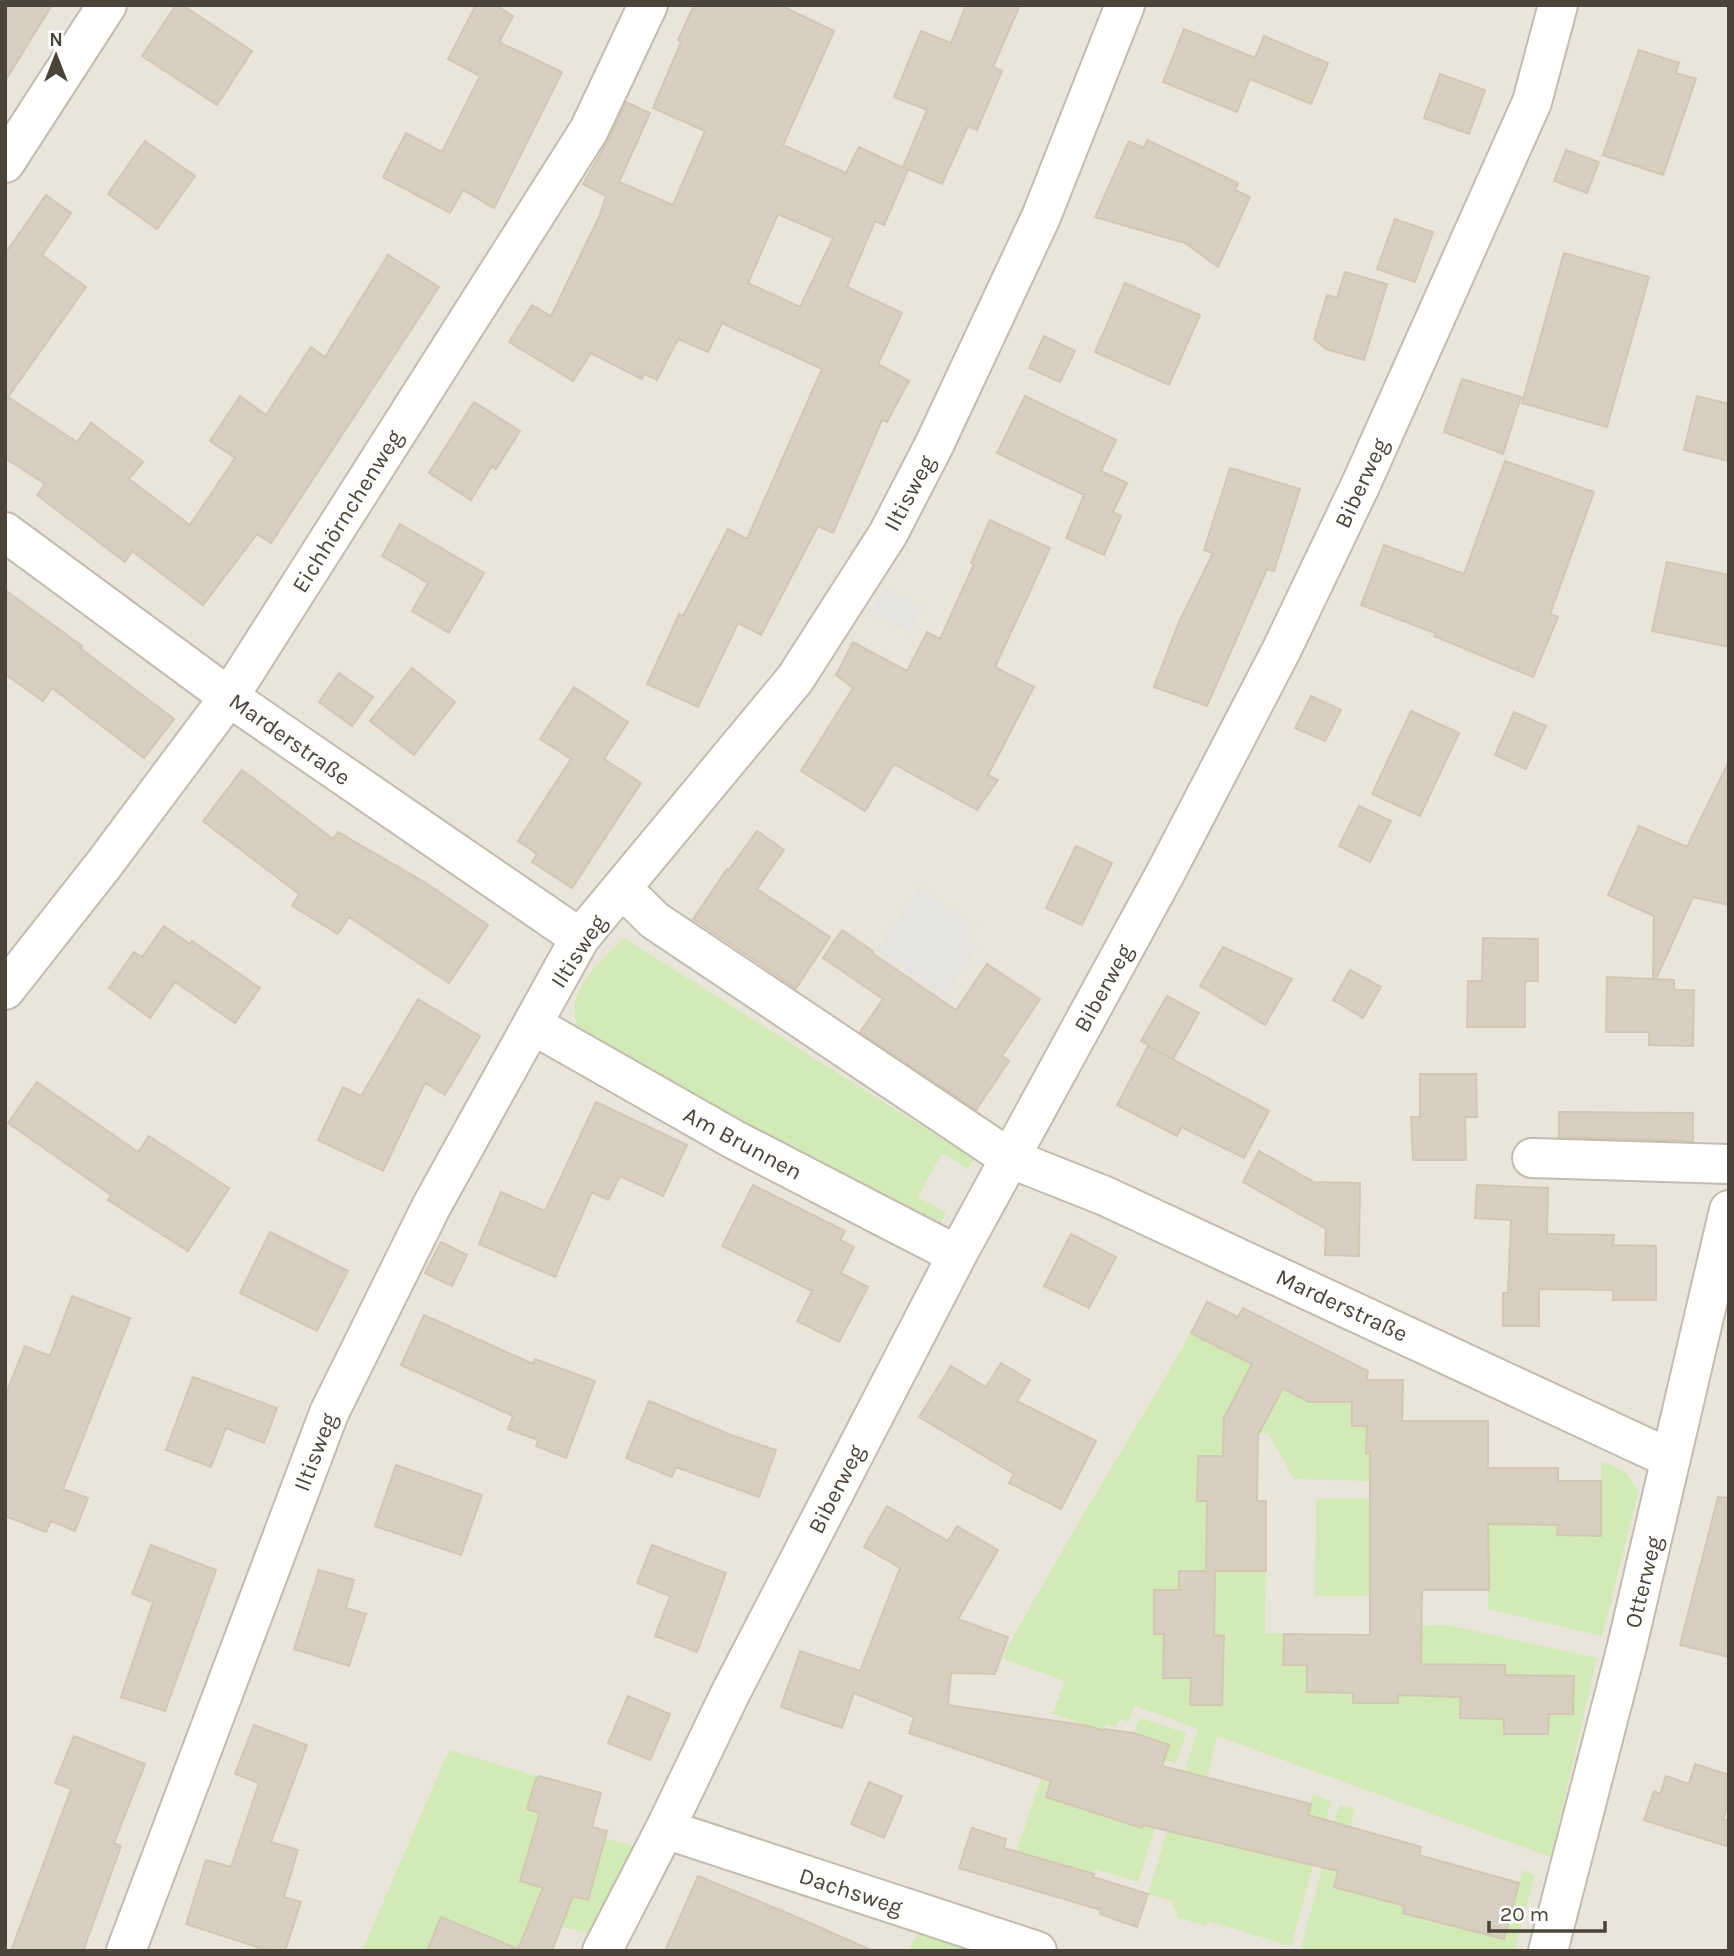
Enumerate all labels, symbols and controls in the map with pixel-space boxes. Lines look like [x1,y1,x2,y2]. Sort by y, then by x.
north arrow [21,21,91,91]
text: N [49,29,63,51]
street label: Eichhörnchenweg [286,425,408,598]
street label: Biberweg [1329,434,1394,533]
street label: Iltisweg [878,451,941,536]
street label: Marderstraße [224,688,356,791]
street label: Iltisweg [545,910,612,993]
street label: Biberweg [1068,940,1139,1037]
street label: Am Brunnen [679,1101,807,1186]
street label: Marderstraße [1272,1263,1412,1348]
street label: Iltisweg [288,1409,343,1495]
street label: Biberweg [803,1440,870,1538]
street label: Otterweg [1619,1533,1668,1631]
street label: Dachsweg [796,1862,906,1921]
scale bar [1489,1890,1604,1934]
text: 20 m [1500,1902,1549,1926]

